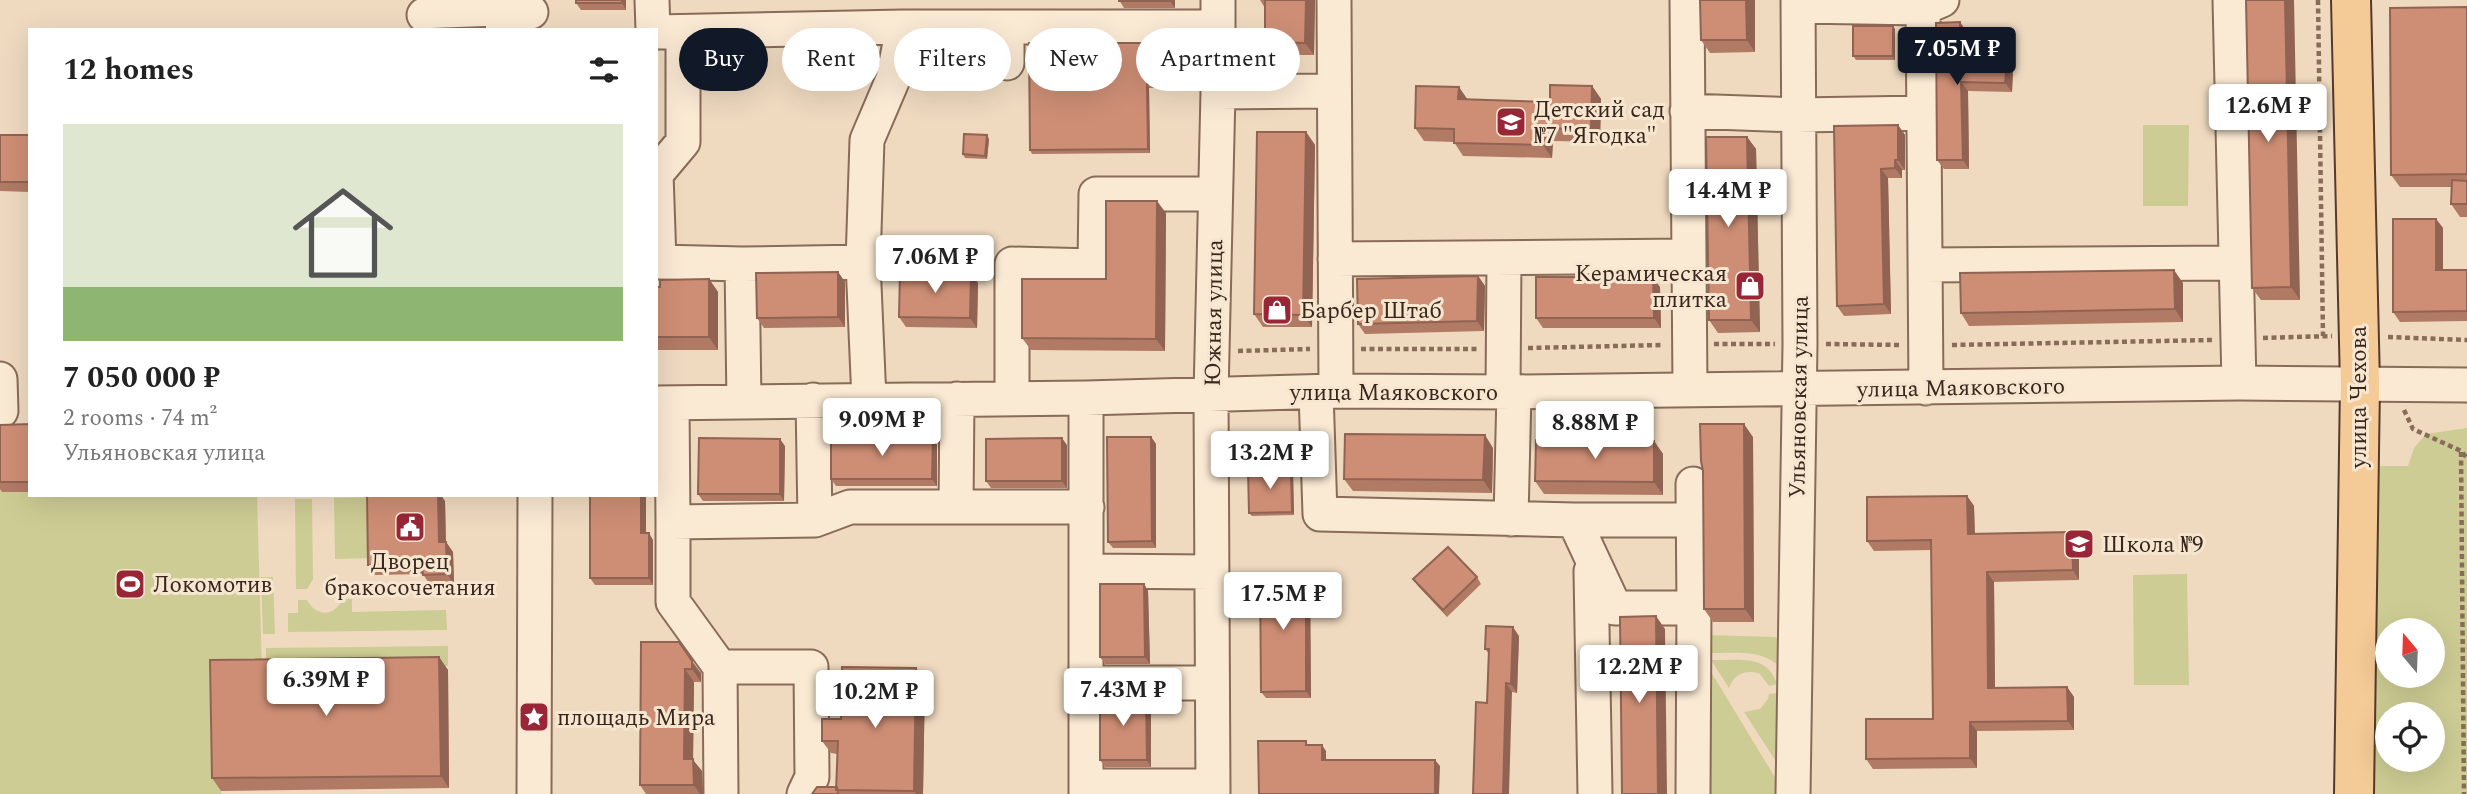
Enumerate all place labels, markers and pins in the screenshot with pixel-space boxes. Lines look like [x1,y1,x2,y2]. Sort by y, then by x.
pin: 7.05M ₽ [1892,28,2022,87]
pin: 12.6M ₽ [2203,85,2333,144]
place label: Детский сад №7 "Ягодка" [1534,93,1665,154]
school or university icon: Детский сад №7 "Ягодка" [1494,105,1528,139]
pin: 14.4M ₽ [1663,170,1793,229]
pin: 7.06M ₽ [870,236,1000,295]
place label: Керамическая плитка [1575,257,1727,318]
shop icon: Керамическая плитка [1733,269,1767,303]
shop icon: Барбер Штаб [1260,293,1294,327]
place label: Барбер Штаб [1300,294,1442,329]
pin: 9.09M ₽ [817,398,947,458]
pin: 8.88M ₽ [1530,402,1660,461]
pin: 13.2M ₽ [1205,432,1335,491]
public building icon: Дворец бракосочетания [393,510,427,544]
school or university icon: Школа №9 [2062,527,2096,561]
place label: Школа №9 [2102,528,2204,563]
place label: Дворец бракосочетания [324,545,496,606]
sports icon: Локомотив [113,567,147,601]
place label: Локомотив [153,568,272,603]
pin: 17.5M ₽ [1218,572,1348,632]
pin: 12.2M ₽ [1574,646,1704,705]
pin: 6.39M ₽ [261,658,391,718]
pin: 7.43M ₽ [1058,668,1188,728]
pin: 10.2M ₽ [810,670,940,730]
place icon: площадь Мира [517,700,551,734]
place label: площадь Мира [557,701,715,736]

